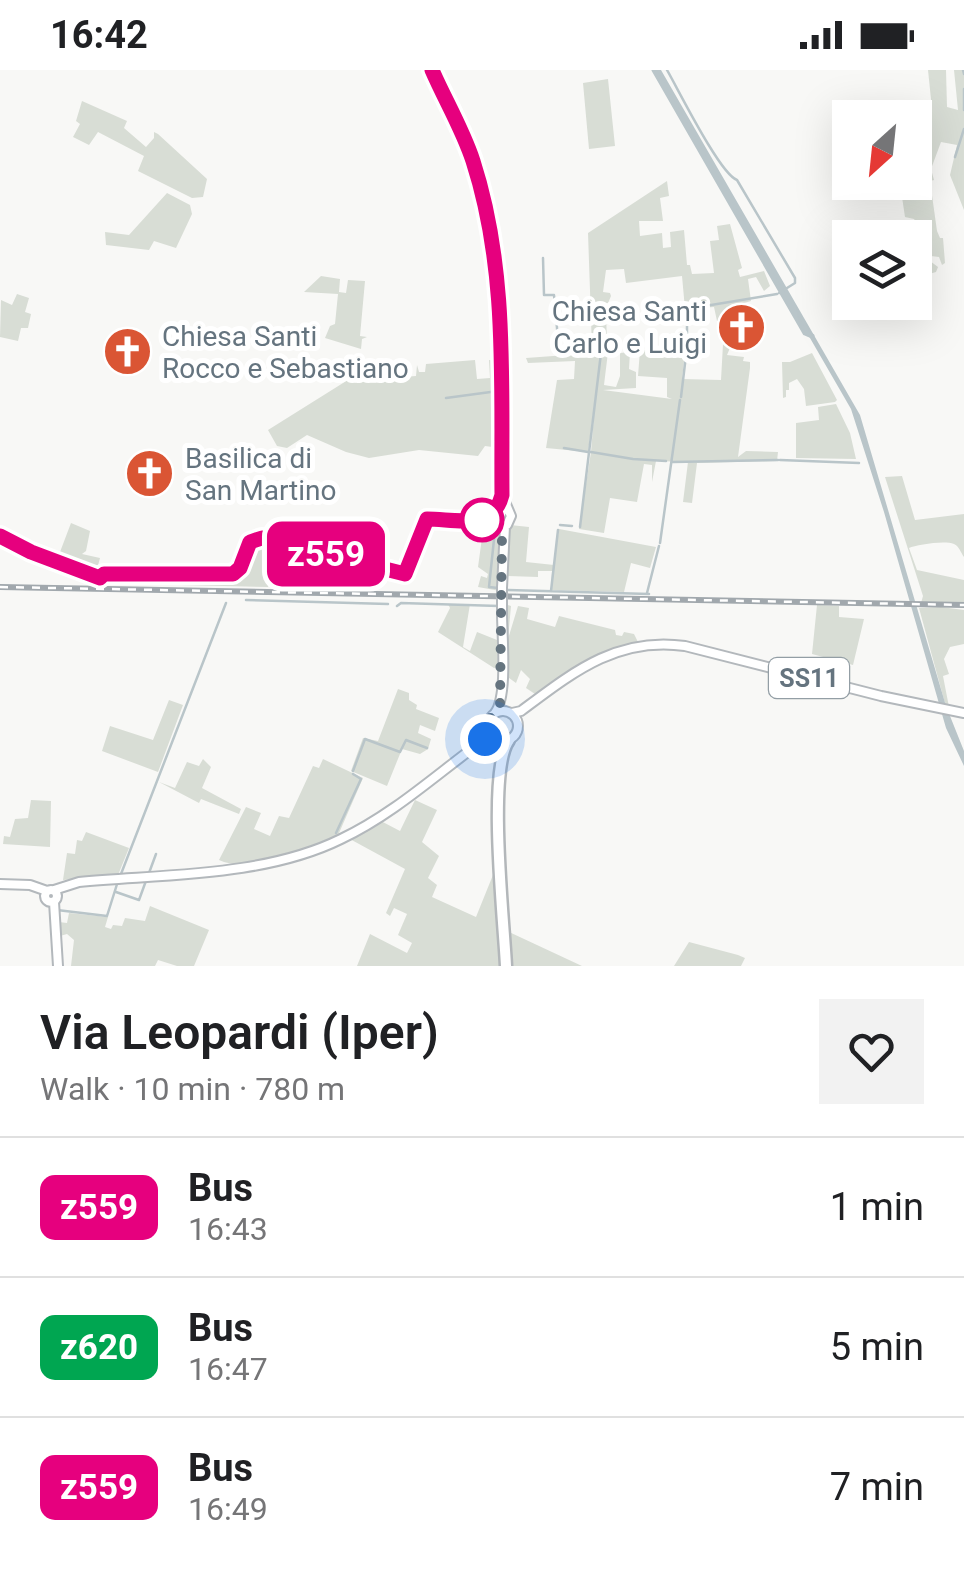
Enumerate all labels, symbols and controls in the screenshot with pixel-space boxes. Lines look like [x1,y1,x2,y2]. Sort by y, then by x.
text: 16:42 [50,13,148,57]
north arrow [832,100,932,200]
map controls [832,100,932,320]
button: layers [832,220,932,320]
place label: Chiesa Santi Carlo e Luigi [552,295,707,360]
church icon: Chiesa Santi Carlo e Luigi [716,301,768,353]
place label: Chiesa Santi Rocco e Sebastiano [162,320,409,385]
church icon: Chiesa Santi Rocco e Sebastiano [101,326,153,378]
place label: Basilica di San Martino [185,442,337,507]
church icon: Basilica di San Martino [124,448,176,500]
unlabelled marker [461,499,503,541]
line badge: z559 [256,522,396,586]
text: z559 [287,534,365,575]
road number: SS11 [769,658,849,698]
your location [460,714,510,764]
button: heart [819,999,924,1104]
text: Via Leopardi (Iper) [40,1004,439,1061]
text: Walk · 10 min · 780 m [40,1070,345,1108]
text: Bus [188,1166,253,1210]
text: 1 min [830,1185,924,1229]
text: z559 [60,1187,138,1228]
text: 16:43 [188,1210,268,1248]
text: Bus [188,1306,253,1350]
text: 5 min [830,1325,924,1369]
text: z620 [60,1327,138,1368]
text: 16:47 [188,1350,268,1388]
text: Bus [188,1446,253,1490]
text: 7 min [830,1465,924,1509]
text: z559 [60,1467,138,1508]
text: 16:49 [188,1490,268,1528]

